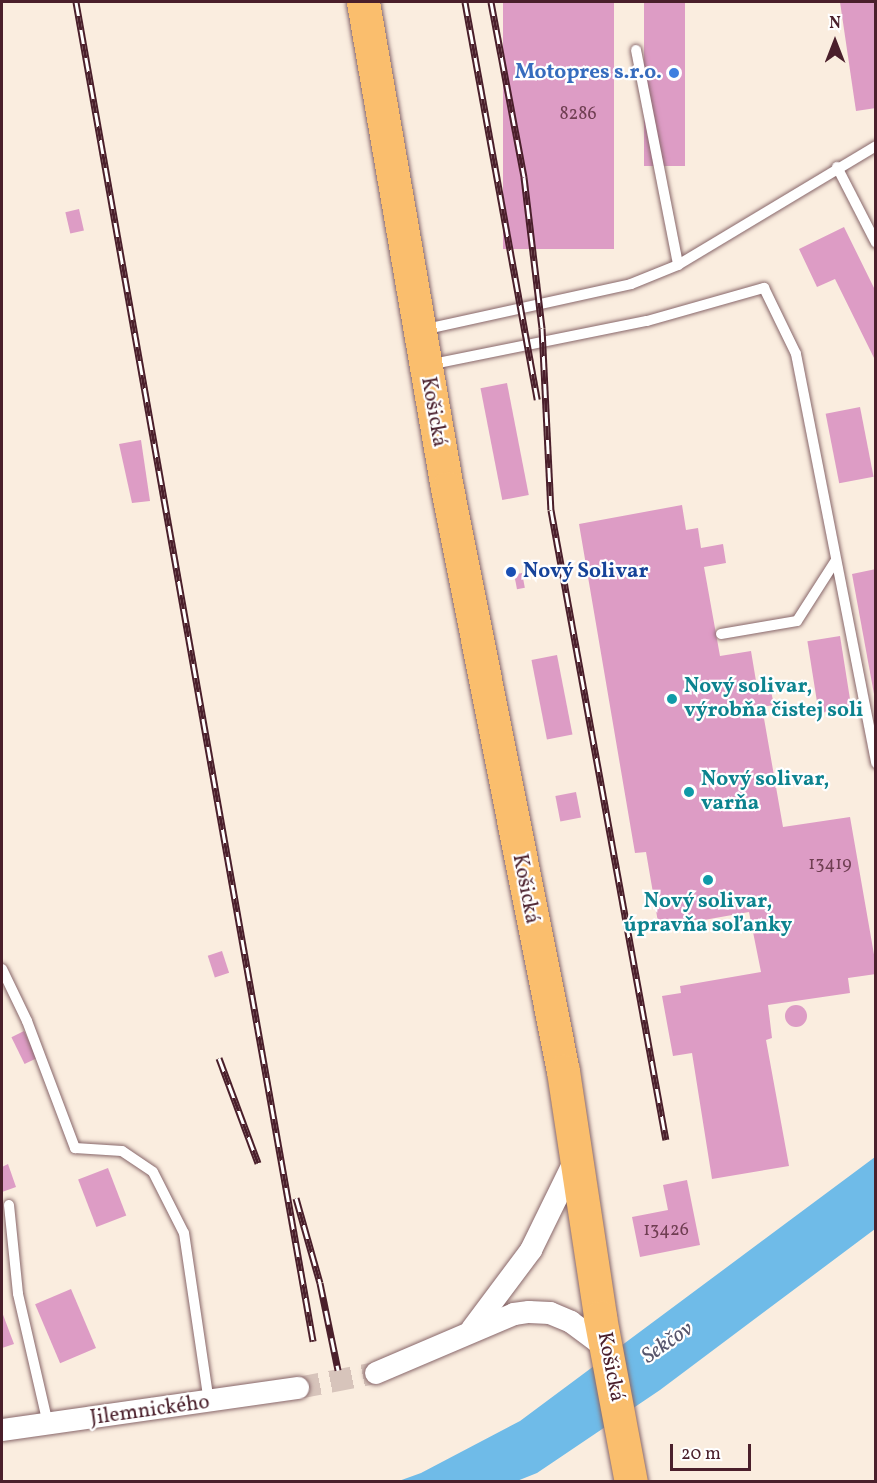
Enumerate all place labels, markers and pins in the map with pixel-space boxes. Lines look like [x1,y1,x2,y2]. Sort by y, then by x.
place label: Motopres s.r.o. [515,60,662,86]
marker: Motopres s.r.o. [667,66,681,80]
place label: Nový Solivar [523,559,649,585]
marker: Nový Solivar [504,565,518,579]
place label: Nový solivar, výrobňa čistej soli [684,674,863,724]
marker: Nový solivar, výrobňa čistej soli [665,692,679,706]
place label: Nový solivar, varňa [701,767,830,817]
marker: Nový solivar, varňa [682,785,696,799]
marker: Nový solivar, úpravňa soľanky [701,873,715,887]
place label: Nový solivar, úpravňa soľanky [624,889,792,939]

